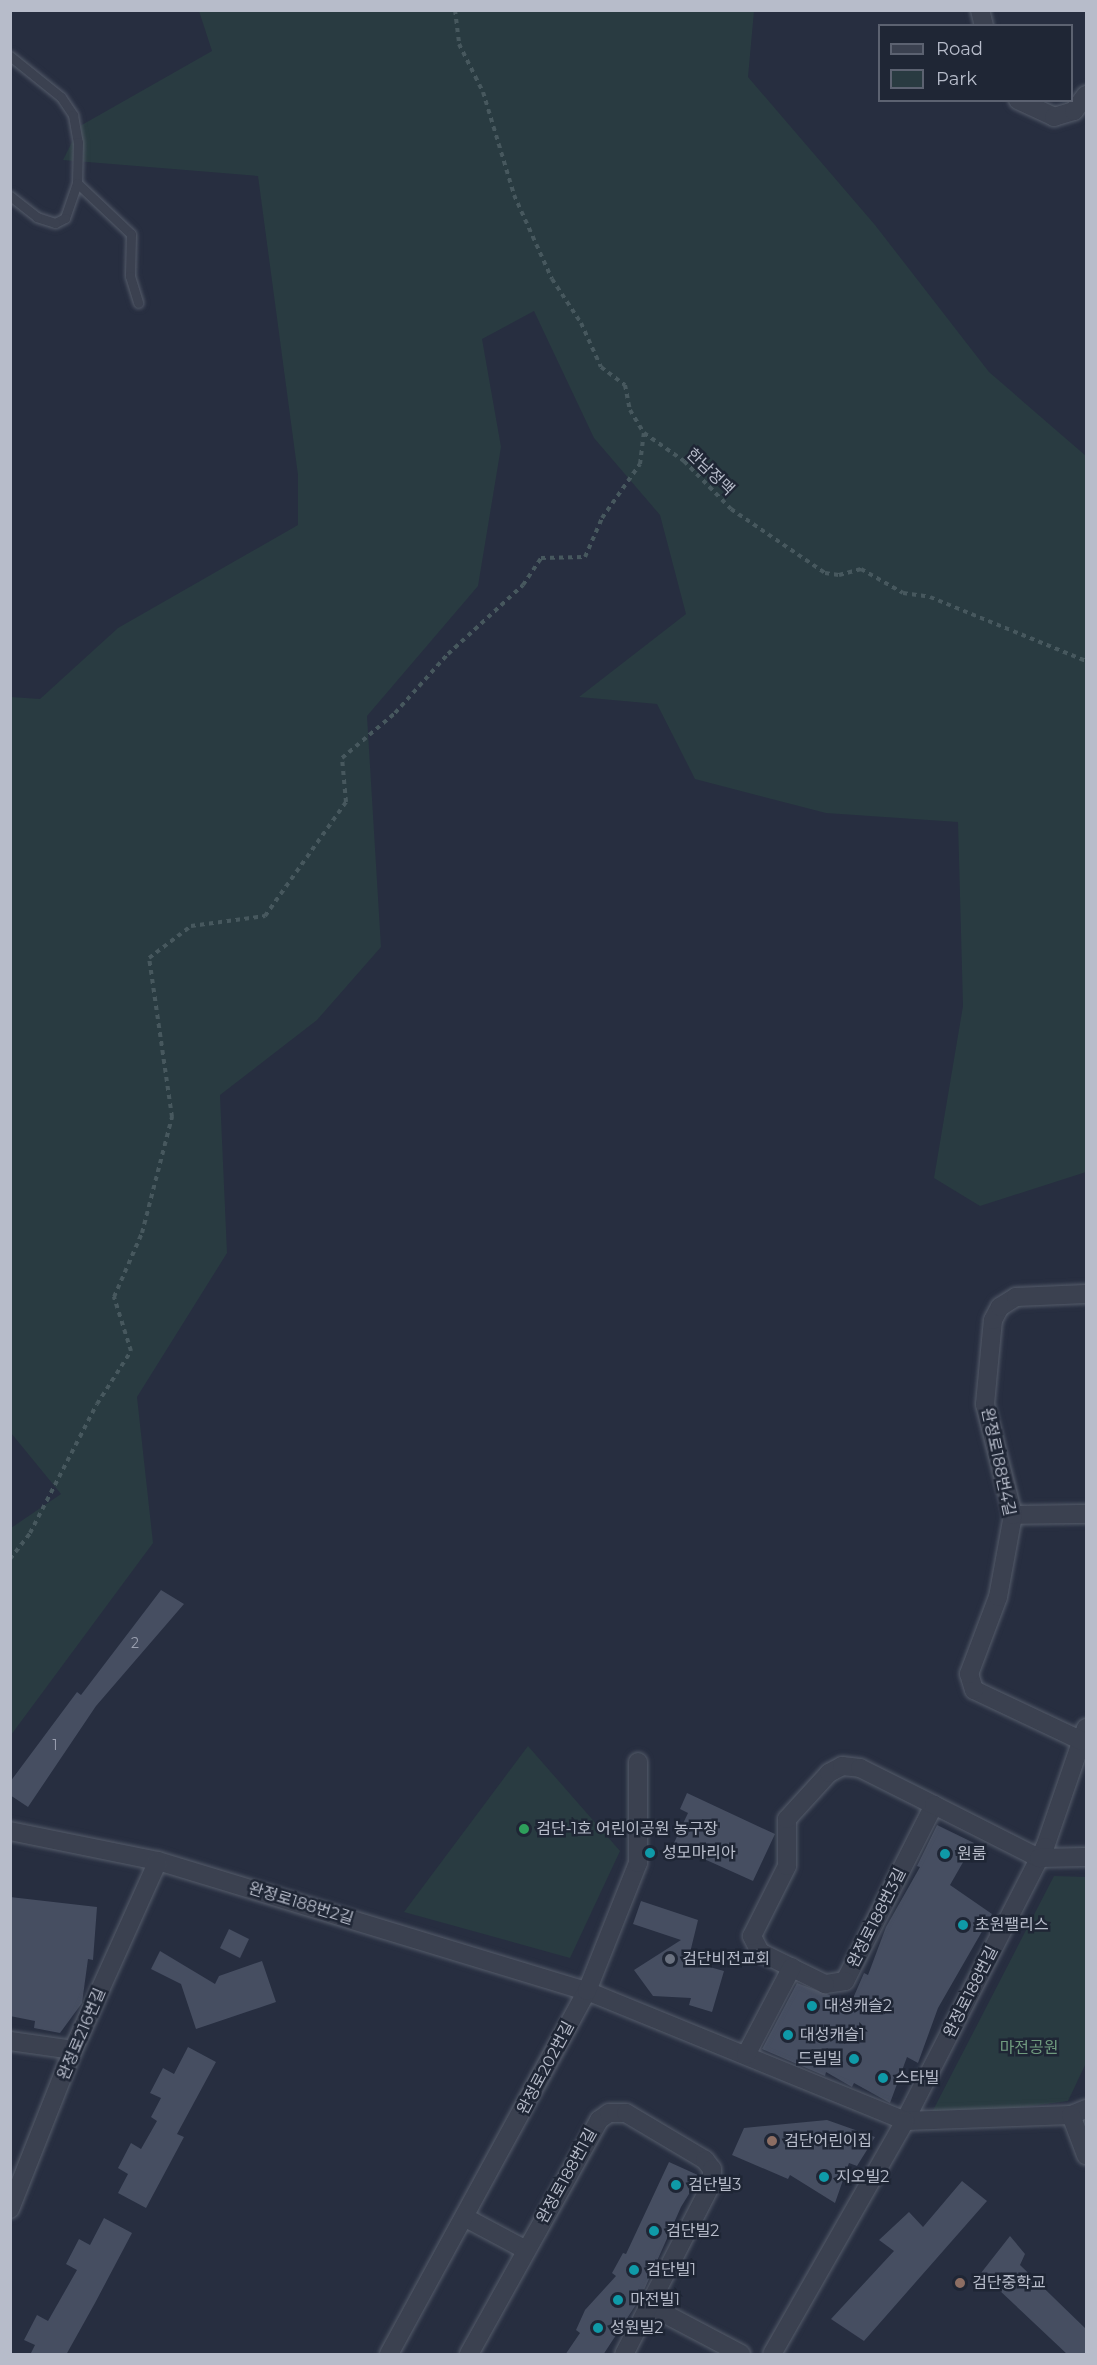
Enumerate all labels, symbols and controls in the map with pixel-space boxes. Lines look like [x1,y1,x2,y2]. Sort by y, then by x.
legend [878,24,1073,102]
text: Road [936,38,983,60]
text: Park [936,68,977,90]
street label: 한남정맥 [682,445,738,499]
street label: 완정로188번4길 [977,1406,1019,1518]
house number: 2 [131,1635,139,1651]
house number: 1 [52,1737,58,1753]
place label: 검단-1호 어린이공원 농구장 [536,1819,718,1839]
marker: 검단-1호 어린이공원 농구장 [517,1822,531,1836]
place label: 성모마리아 [662,1843,736,1863]
place label: 원룸 [957,1844,986,1864]
marker: 성모마리아 [643,1846,657,1860]
marker: 원룸 [938,1847,952,1861]
street label: 완정로188번3길 [844,1865,910,1971]
street label: 완정로188번2길 [246,1879,356,1929]
place label: 초원팰리스 [975,1915,1049,1935]
marker: 초원팰리스 [956,1918,970,1932]
street label: 완정로188번길 [940,1943,1002,2041]
place label: 검단비전교회 [682,1949,770,1969]
marker: 검단비전교회 [663,1952,677,1966]
street label: 완정로216번길 [54,1985,110,2083]
place label: 대성캐슬2 [824,1996,892,2016]
marker: 대성캐슬2 [805,1999,819,2013]
street label: 완정로202번길 [514,2018,578,2118]
place label: 대성캐슬1 [800,2025,865,2045]
marker: 대성캐슬1 [781,2028,795,2042]
park label: 마전공원 [1000,2038,1058,2058]
place label: 드림빌 [798,2049,842,2069]
marker: 드림빌 [847,2052,861,2066]
place label: 스타빌 [895,2068,939,2088]
marker: 스타빌 [876,2071,890,2085]
street label: 완정로188번1길 [533,2125,601,2227]
place label: 검단어린이집 [784,2131,872,2151]
marker: 검단어린이집 [765,2134,779,2148]
place label: 지오빌2 [836,2167,889,2187]
marker: 지오빌2 [817,2170,831,2184]
place label: 검단빌3 [688,2175,741,2195]
marker: 검단빌3 [669,2178,683,2192]
place label: 검단빌2 [666,2221,719,2241]
marker: 검단빌2 [647,2224,661,2238]
place label: 검단빌1 [646,2260,696,2280]
marker: 검단빌1 [627,2263,641,2277]
place label: 검단중학교 [972,2273,1046,2293]
marker: 검단중학교 [953,2276,967,2290]
place label: 마전빌1 [630,2290,680,2310]
marker: 마전빌1 [611,2293,625,2307]
place label: 성원빌2 [610,2318,663,2338]
marker: 성원빌2 [591,2321,605,2335]

